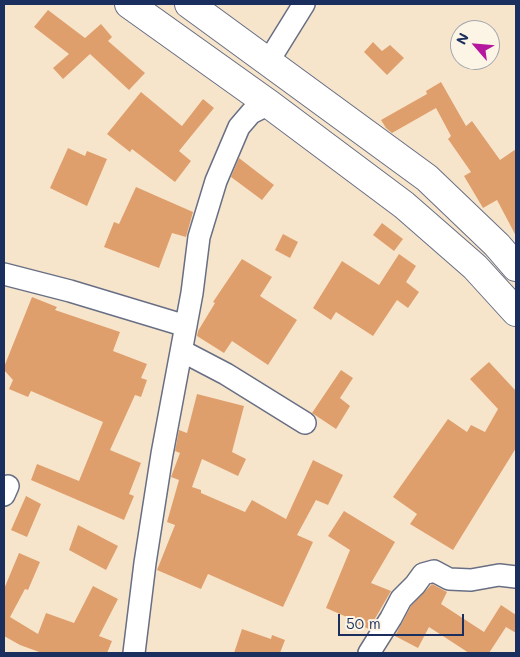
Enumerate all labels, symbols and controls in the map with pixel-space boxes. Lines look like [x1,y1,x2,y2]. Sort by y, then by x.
north arrow [450,20,500,70]
text: N [451,29,473,47]
scale bar [340,604,466,636]
text: 50 m [346,613,381,633]

